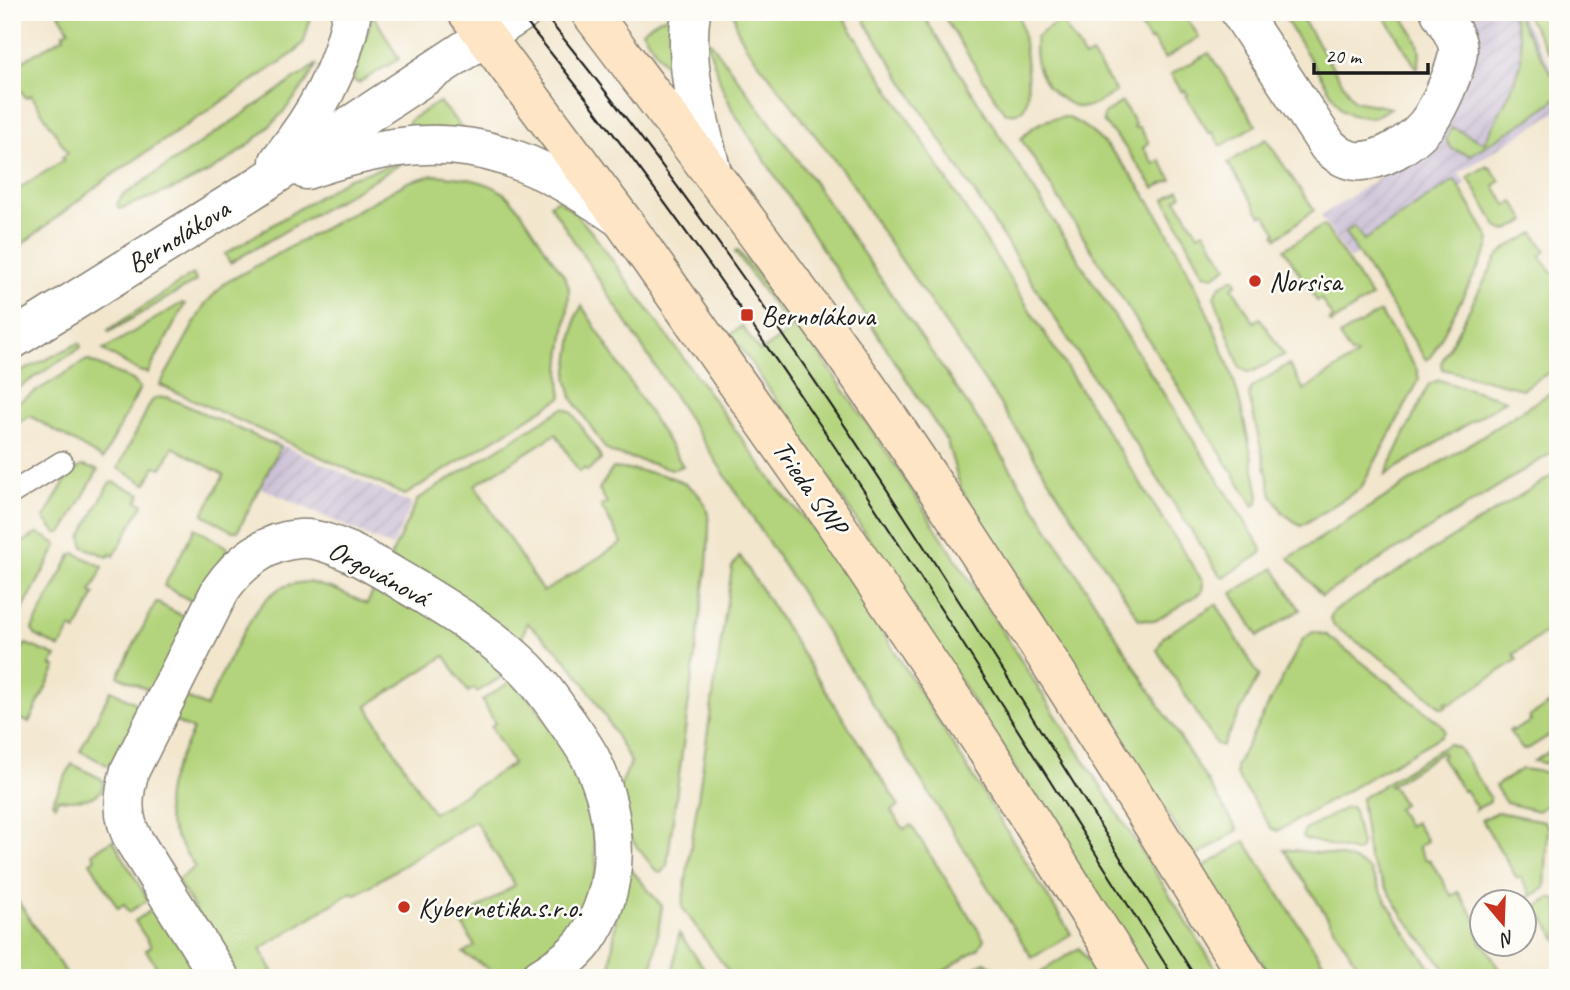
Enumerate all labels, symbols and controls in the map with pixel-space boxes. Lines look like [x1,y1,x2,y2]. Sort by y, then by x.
scale bar [1314,32,1428,76]
text: 20 m [1325,43,1363,69]
street label: Bernolákova [120,190,237,281]
place label: Norsisa [1269,264,1344,299]
marker: Norsisa [1247,273,1263,289]
place label: Bernolákova [761,298,877,333]
marker: Bernolákova [739,307,755,323]
street label: Trieda SNP [765,433,857,544]
street label: Orgovánová [323,532,438,615]
north arrow [1468,888,1538,958]
place label: Kybernetika.s.r.o. [418,890,583,925]
marker: Kybernetika.s.r.o. [396,899,412,915]
text: N [1496,925,1518,952]

